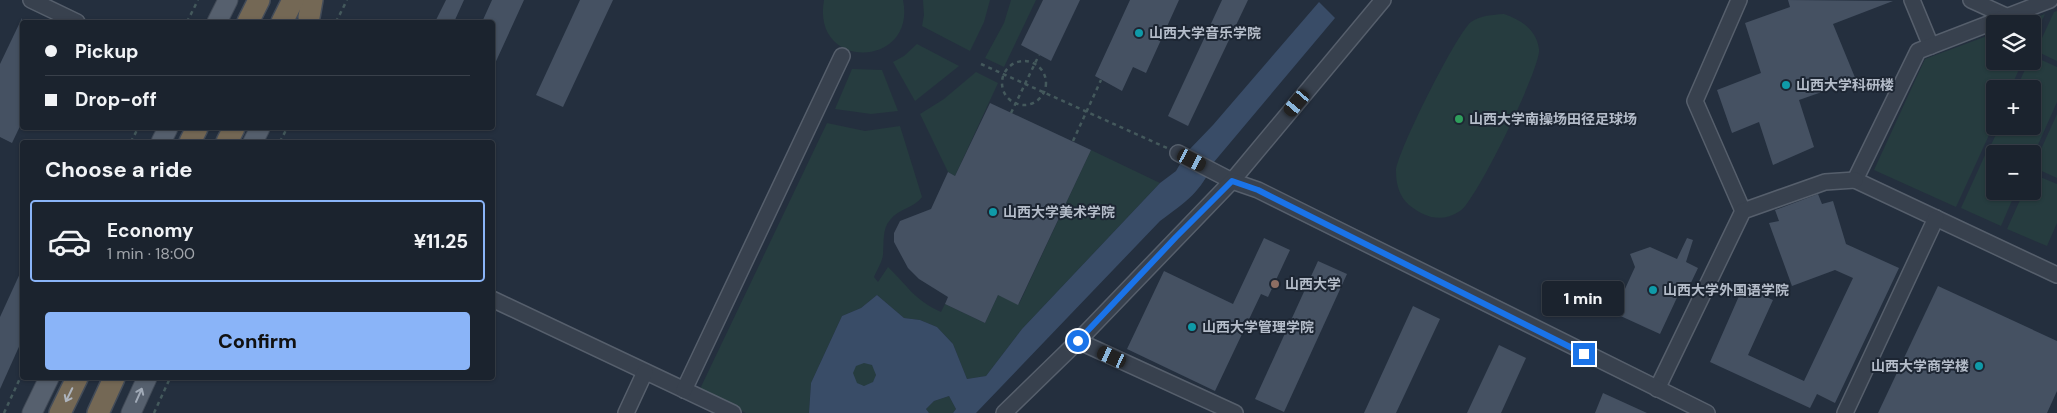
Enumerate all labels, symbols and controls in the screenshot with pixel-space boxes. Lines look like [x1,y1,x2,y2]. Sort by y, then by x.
map controls [1986,15,2041,200]
button: layers [1986,15,2041,70]
place label: 山西大学音乐学院 [1149,24,1261,42]
marker: 山西大学音乐学院 [1133,27,1145,39]
text: Pickup [75,39,139,64]
place label: 山西大学科研楼 [1796,76,1894,94]
marker: 山西大学科研楼 [1780,79,1792,91]
button: + [1986,80,2041,135]
text: Drop-off [75,87,157,112]
car [1281,87,1312,119]
place label: 山西大学南操场田径足球场 [1469,110,1637,128]
marker: 山西大学南操场田径足球场 [1453,113,1465,125]
button: − [1986,145,2041,200]
car [1175,147,1208,173]
text: Choose a ride [45,155,193,184]
place label: 山西大学美术学院 [1003,203,1115,221]
marker: 山西大学美术学院 [987,206,999,218]
text: Economy [107,218,194,243]
icon: car [47,219,92,264]
text: ¥11.25 [414,229,468,254]
text: 1 min · 18:00 [107,243,195,264]
place label: 山西大学 [1285,275,1341,293]
marker: 山西大学 [1269,278,1281,290]
place label: 山西大学外国语学院 [1663,281,1789,299]
callout: 1 min [1543,282,1625,316]
marker: 山西大学外国语学院 [1647,284,1659,296]
text: 1 min [1563,288,1603,309]
button: Confirm [45,312,470,370]
place label: 山西大学管理学院 [1202,318,1314,336]
marker: 山西大学管理学院 [1186,321,1198,333]
route start [1067,330,1089,352]
route end [1573,343,1595,365]
car [1095,344,1128,370]
place label: 山西大学商学楼 [1871,357,1969,375]
marker: 山西大学商学楼 [1973,360,1985,372]
one-way arrow [64,387,73,402]
one-way arrow [135,388,145,403]

